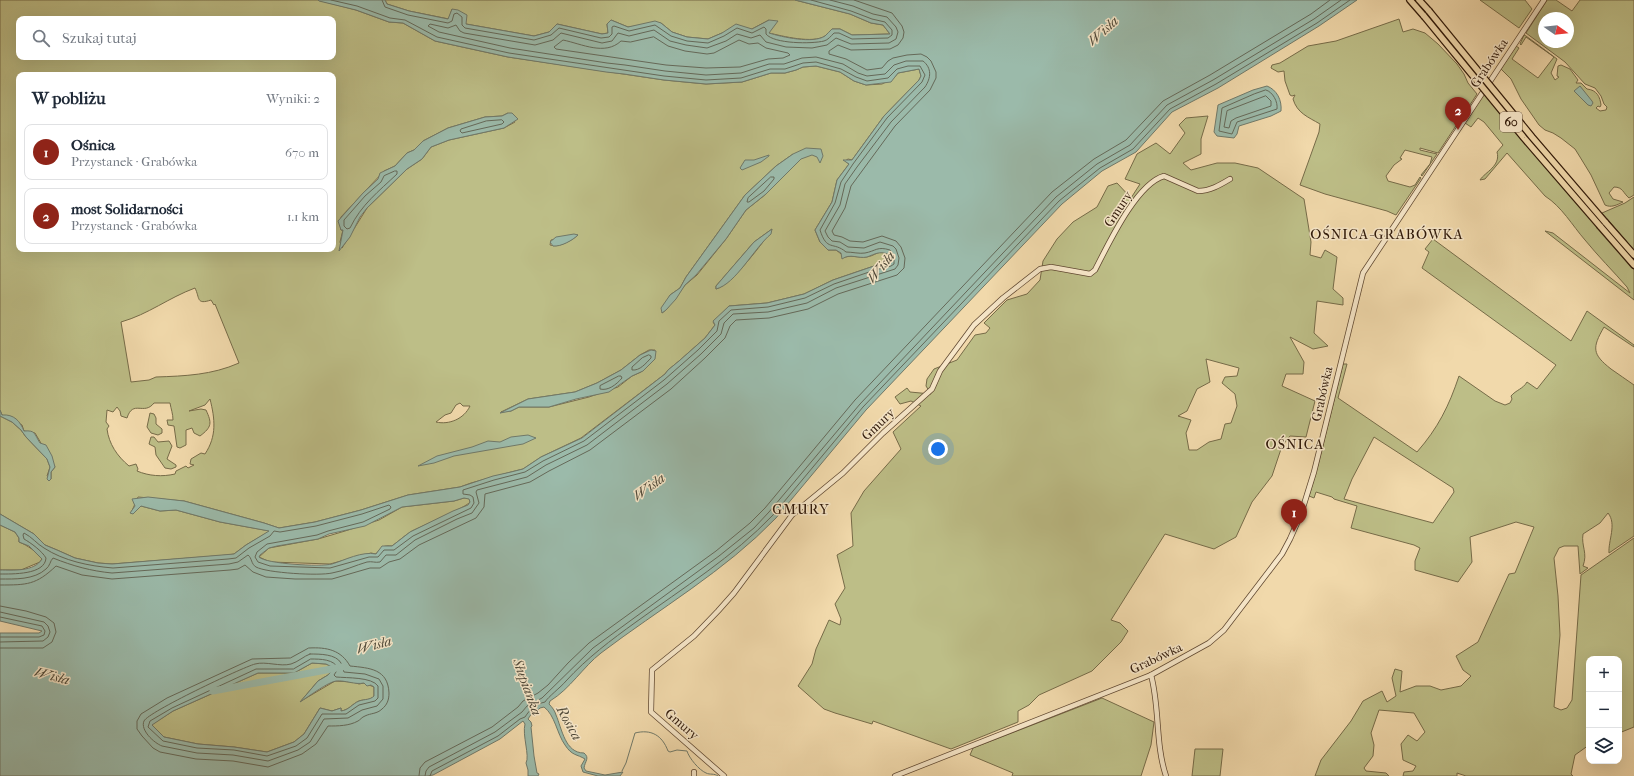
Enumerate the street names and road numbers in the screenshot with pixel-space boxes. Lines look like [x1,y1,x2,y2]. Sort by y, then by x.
street label: Grabówka [1467,35,1511,90]
road number: 60 [1500,112,1522,132]
street label: Gmury [1101,187,1136,230]
street label: Grabówka [1308,364,1336,423]
street label: Gmury [859,404,898,443]
street label: Grabówka [1127,639,1185,677]
street label: Gmury [662,705,703,743]

